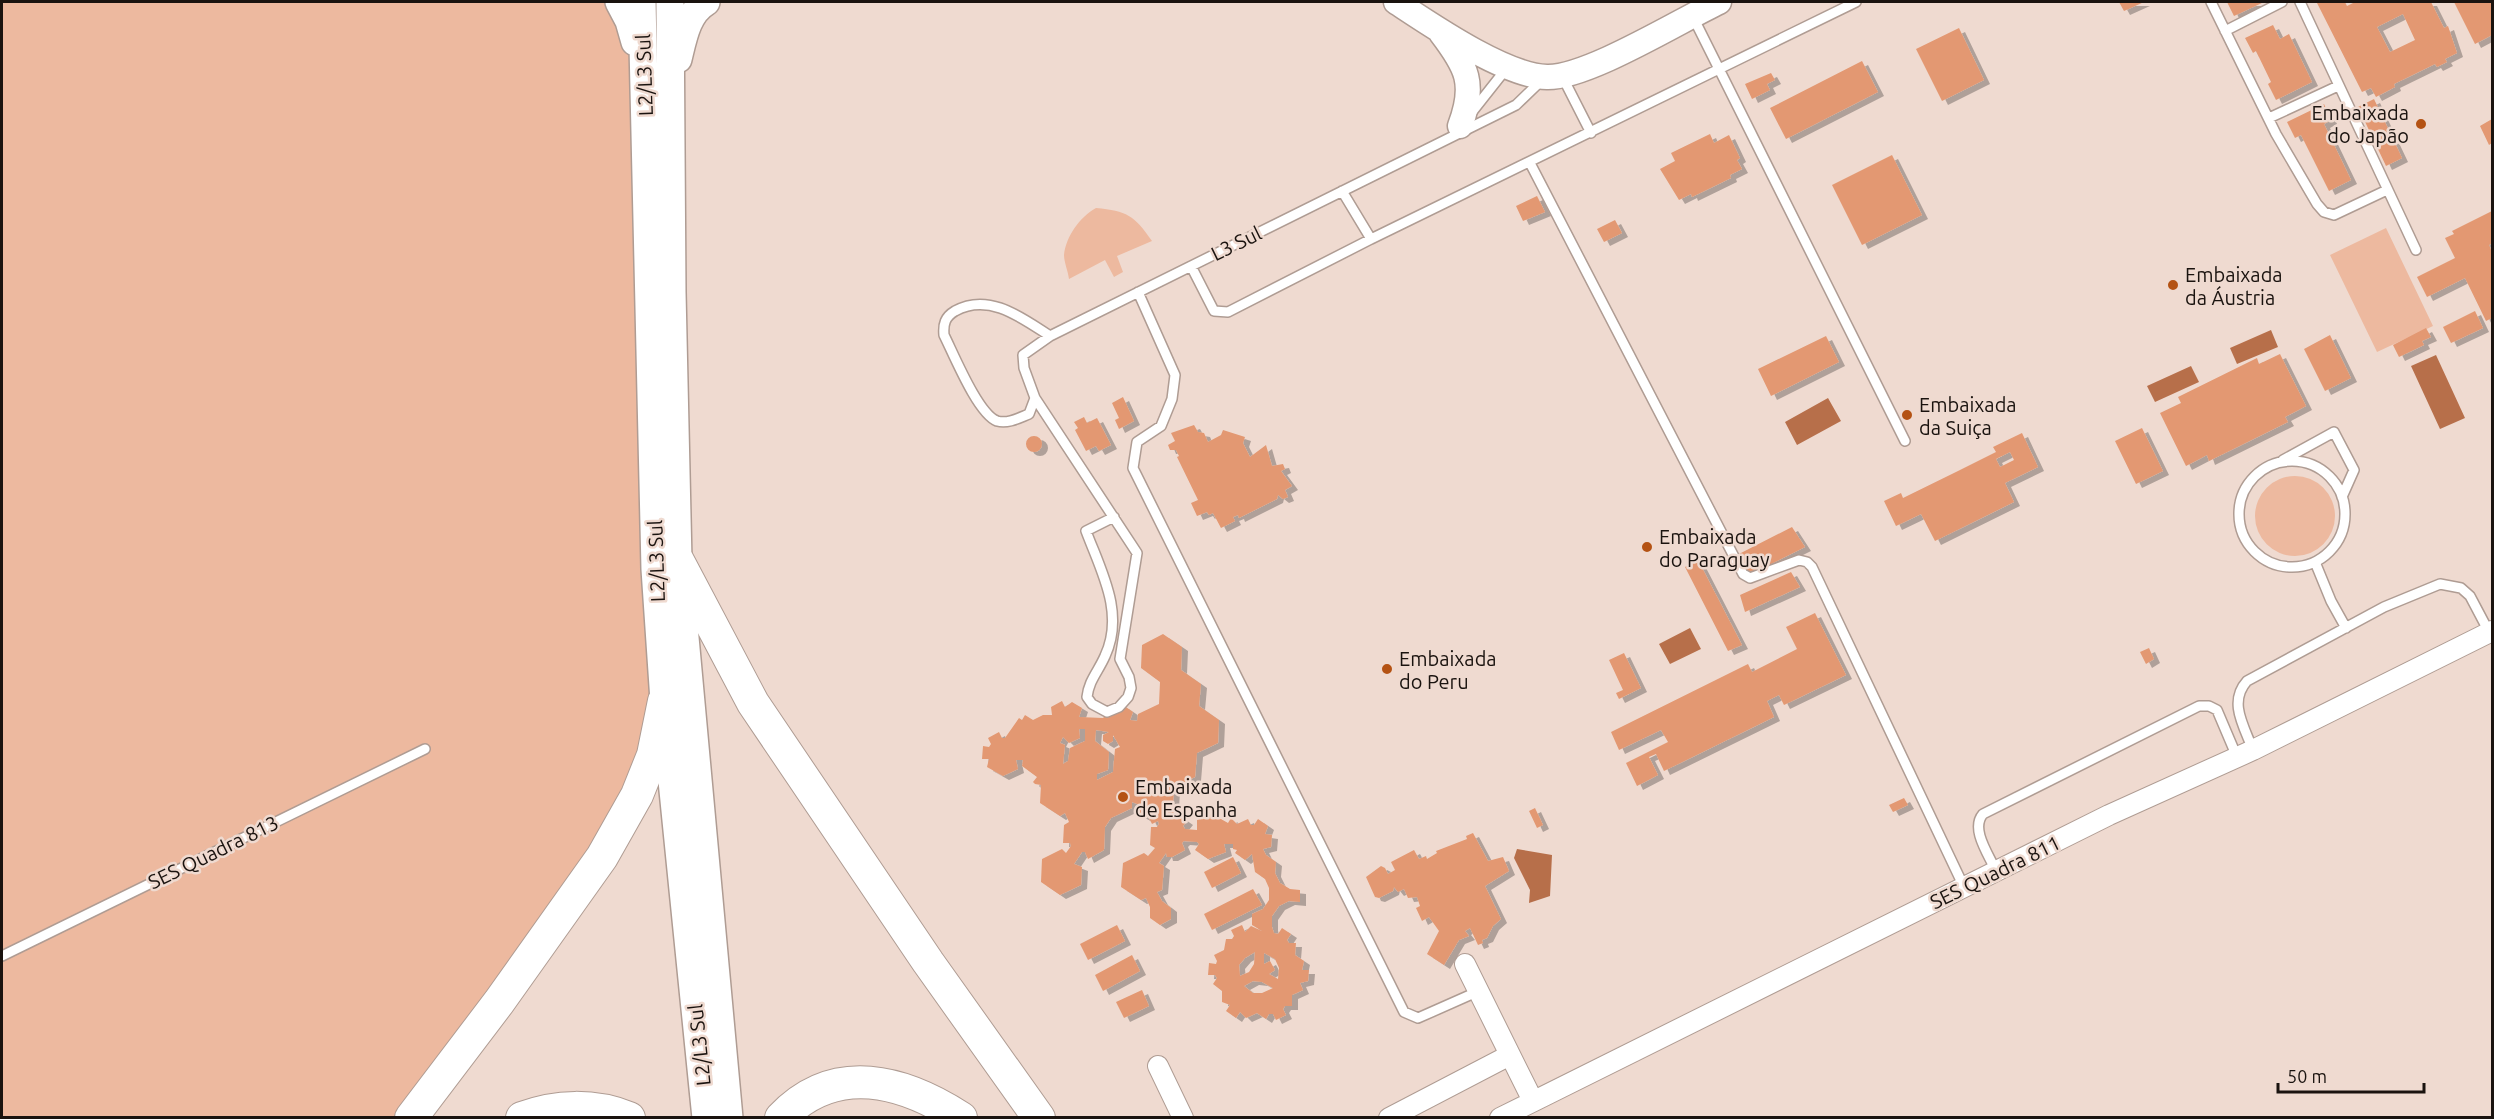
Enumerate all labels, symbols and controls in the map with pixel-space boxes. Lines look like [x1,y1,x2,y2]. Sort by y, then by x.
street label: L2/L3 Sul [631,34,657,116]
place label: Embaixada do Japão [2311,101,2409,147]
marker: Embaixada do Japão [2414,117,2428,131]
street label: L3 Sul [1207,221,1265,265]
place label: Embaixada da Áustria [2185,263,2283,309]
marker: Embaixada da Áustria [2166,278,2180,292]
place label: Embaixada da Suiça [1919,393,2017,439]
marker: Embaixada da Suiça [1900,408,1914,422]
street label: L2/L3 Sul [643,520,669,602]
place label: Embaixada do Paraguay [1659,525,1770,571]
marker: Embaixada do Paraguay [1640,540,1654,554]
place label: Embaixada do Peru [1399,647,1497,693]
marker: Embaixada do Peru [1380,662,1394,676]
place label: Embaixada de Espanha [1135,775,1237,821]
marker: Embaixada de Espanha [1116,790,1130,804]
street label: SES Quadra 813 [144,811,282,893]
street label: SES Quadra 811 [1926,831,2064,913]
street label: L2/L3 Sul [683,1003,715,1087]
scale bar [2278,1056,2424,1094]
text: 50 m [2287,1066,2327,1086]

